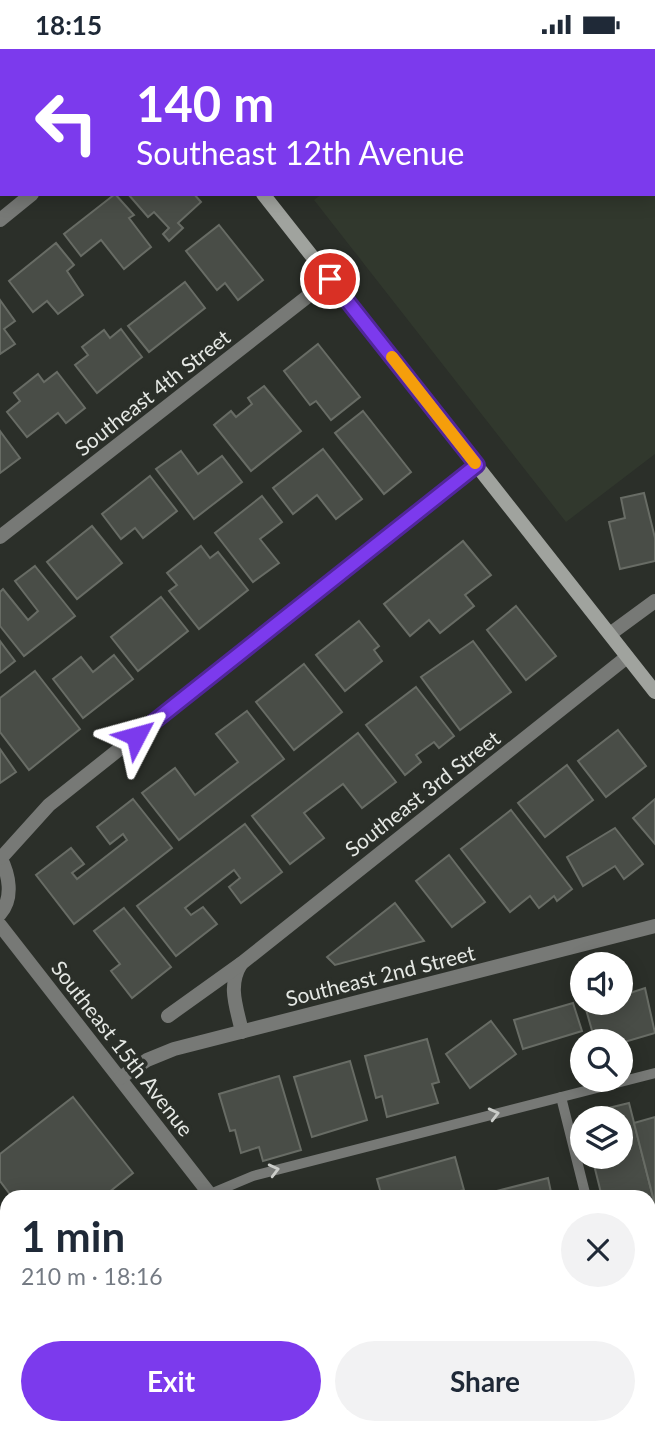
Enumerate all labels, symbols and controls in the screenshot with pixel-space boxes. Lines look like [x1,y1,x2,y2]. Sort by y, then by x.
text: 18:15 [35,9,102,41]
text: 140 m [136,74,274,132]
icon: left [21,77,112,168]
text: Southeast 12th Avenue [136,133,464,172]
pin [300,249,360,309]
icon: arrive [311,260,349,298]
street label: Southeast 4th Street [70,323,235,460]
position arrow [99,699,173,773]
street label: Southeast 3rd Street [340,725,505,861]
street label: Southeast 2nd Street [283,939,478,1011]
map controls [570,952,633,1169]
button: sound [570,952,633,1015]
street label: Southeast 15th Avenue [47,955,199,1141]
button: search [570,1029,633,1092]
button: layers [570,1106,633,1169]
one-way arrow [488,1108,500,1122]
one-way arrow [268,1164,280,1178]
text: 1 min [21,1211,125,1261]
button: close [561,1213,635,1287]
text: 210 m · 18:16 [21,1262,163,1290]
button: Exit [21,1341,321,1421]
button: Share [335,1341,635,1421]

